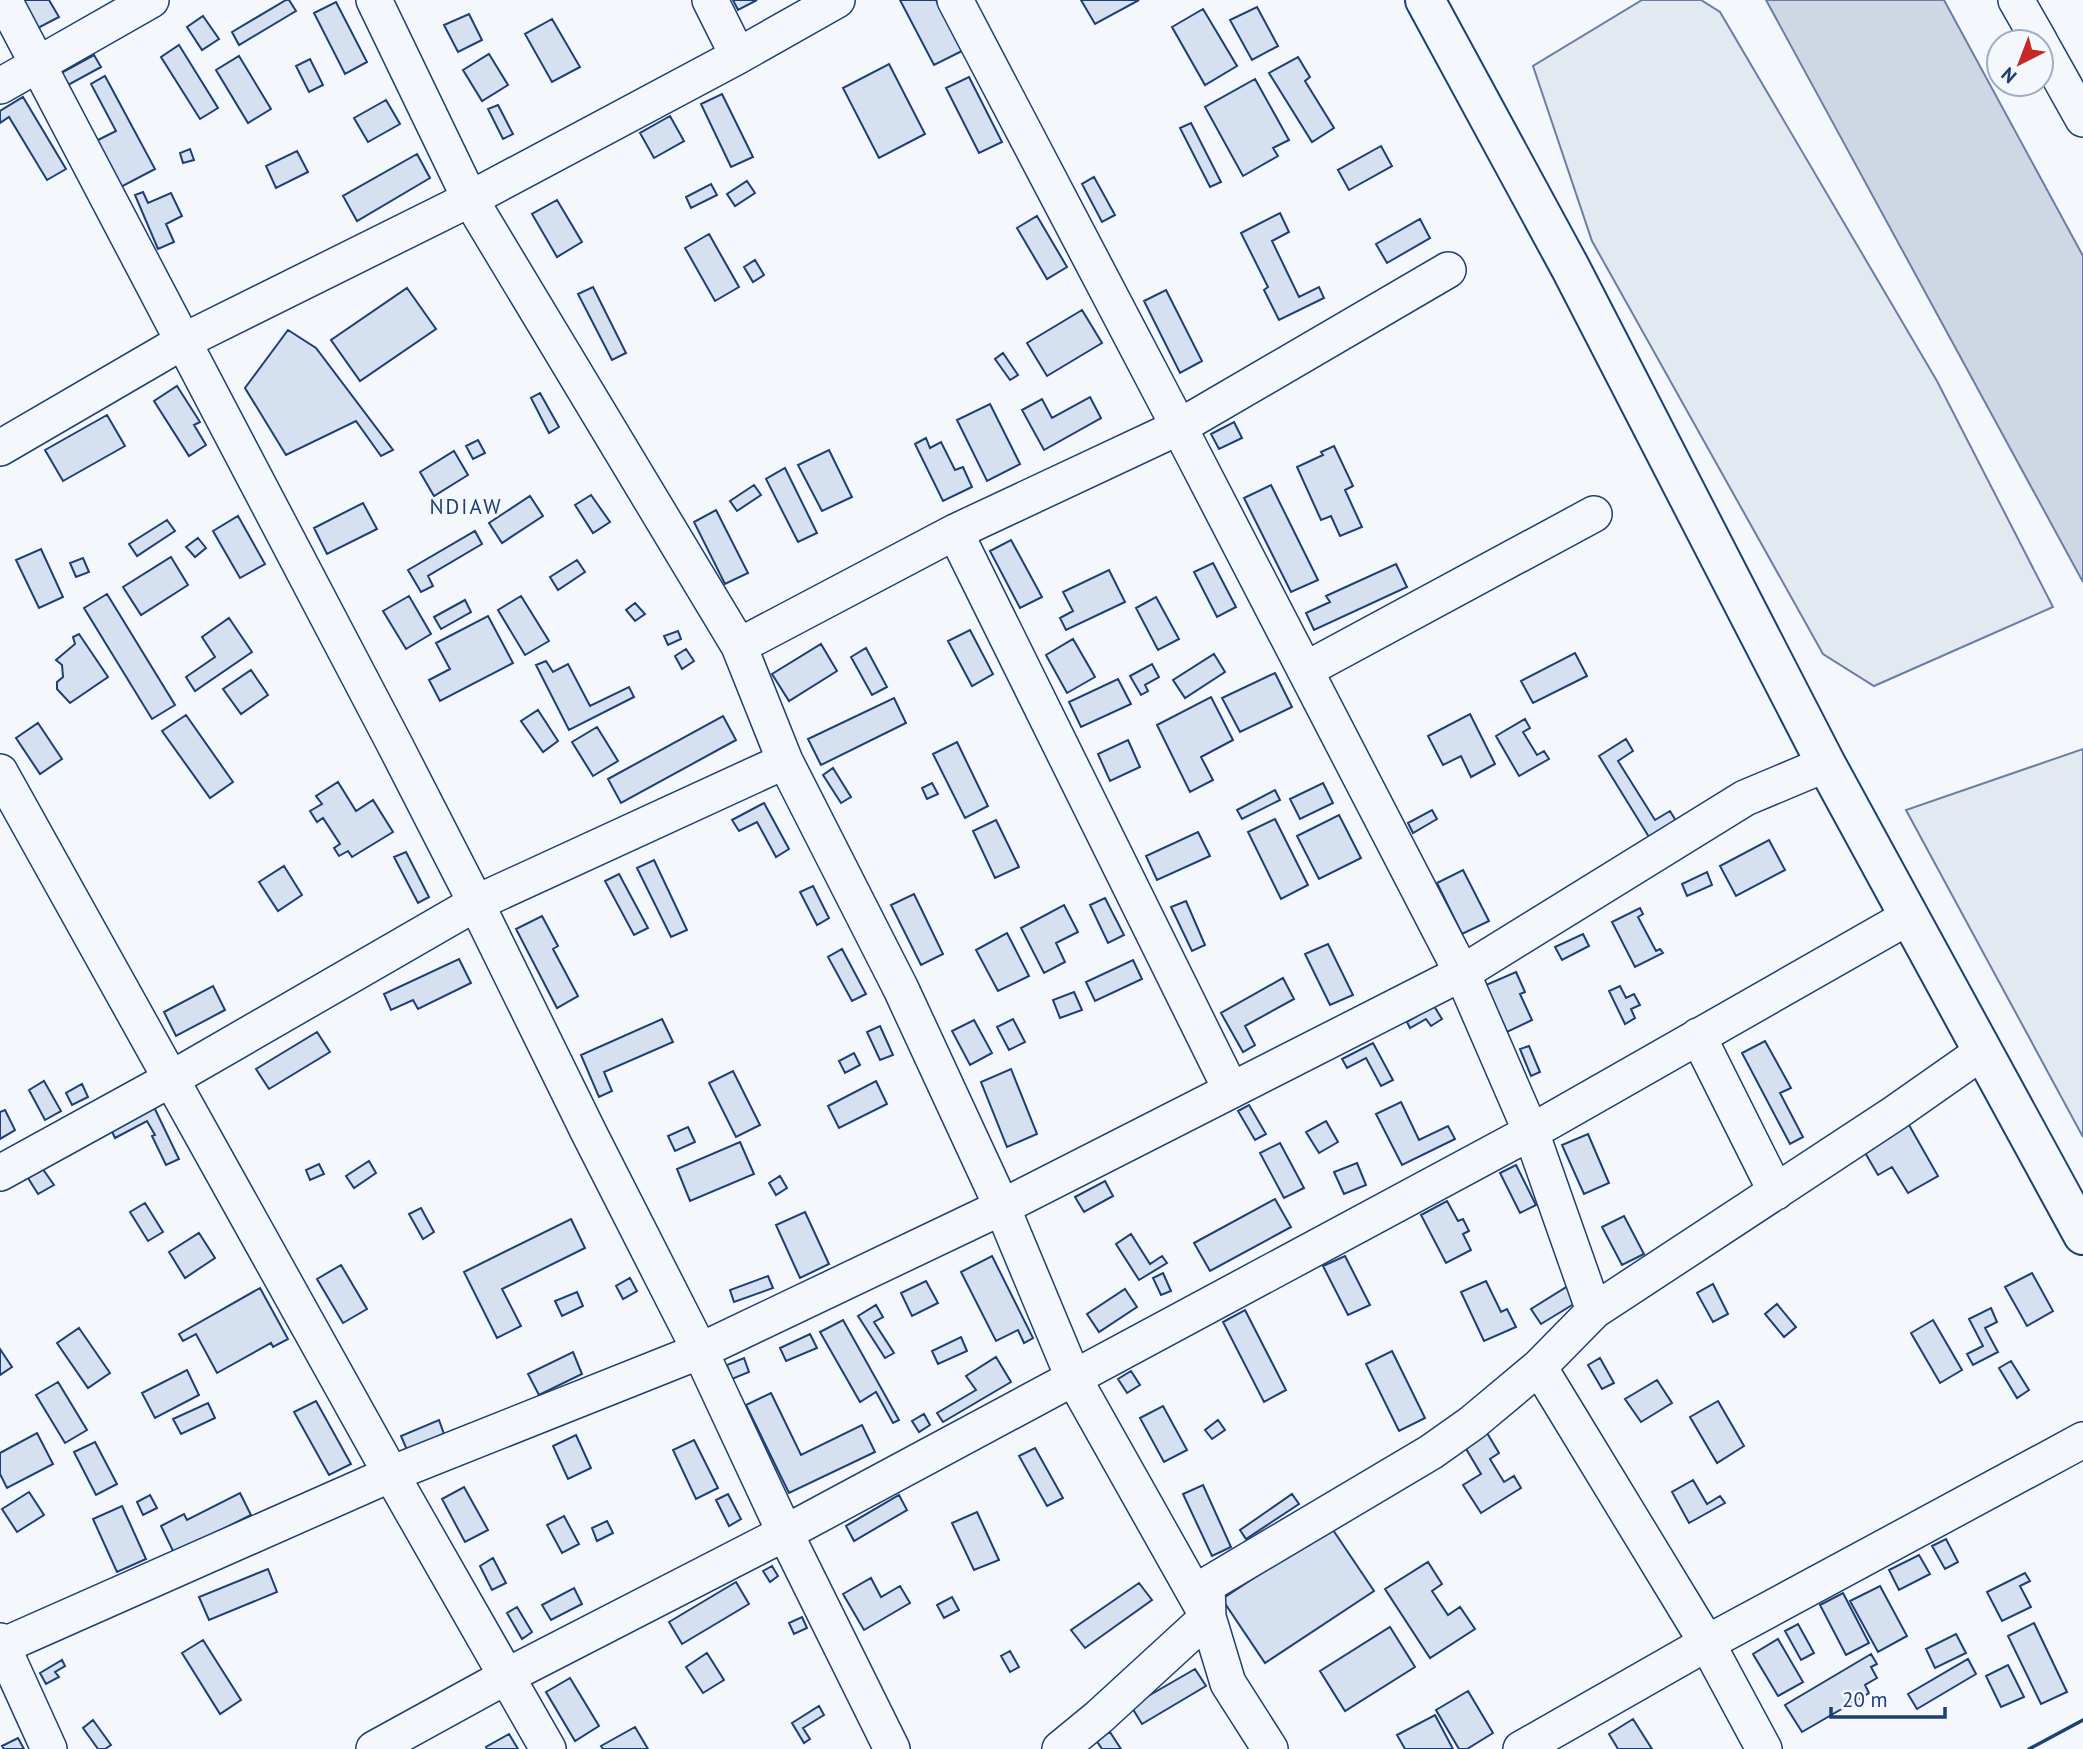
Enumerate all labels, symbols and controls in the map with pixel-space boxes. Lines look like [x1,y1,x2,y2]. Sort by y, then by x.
north arrow [1985,28,2055,98]
text: N [1996,63,2021,89]
district label: NDIAW [429,493,503,520]
scale bar [1831,1676,1945,1720]
text: 20 m [1842,1686,1888,1713]

